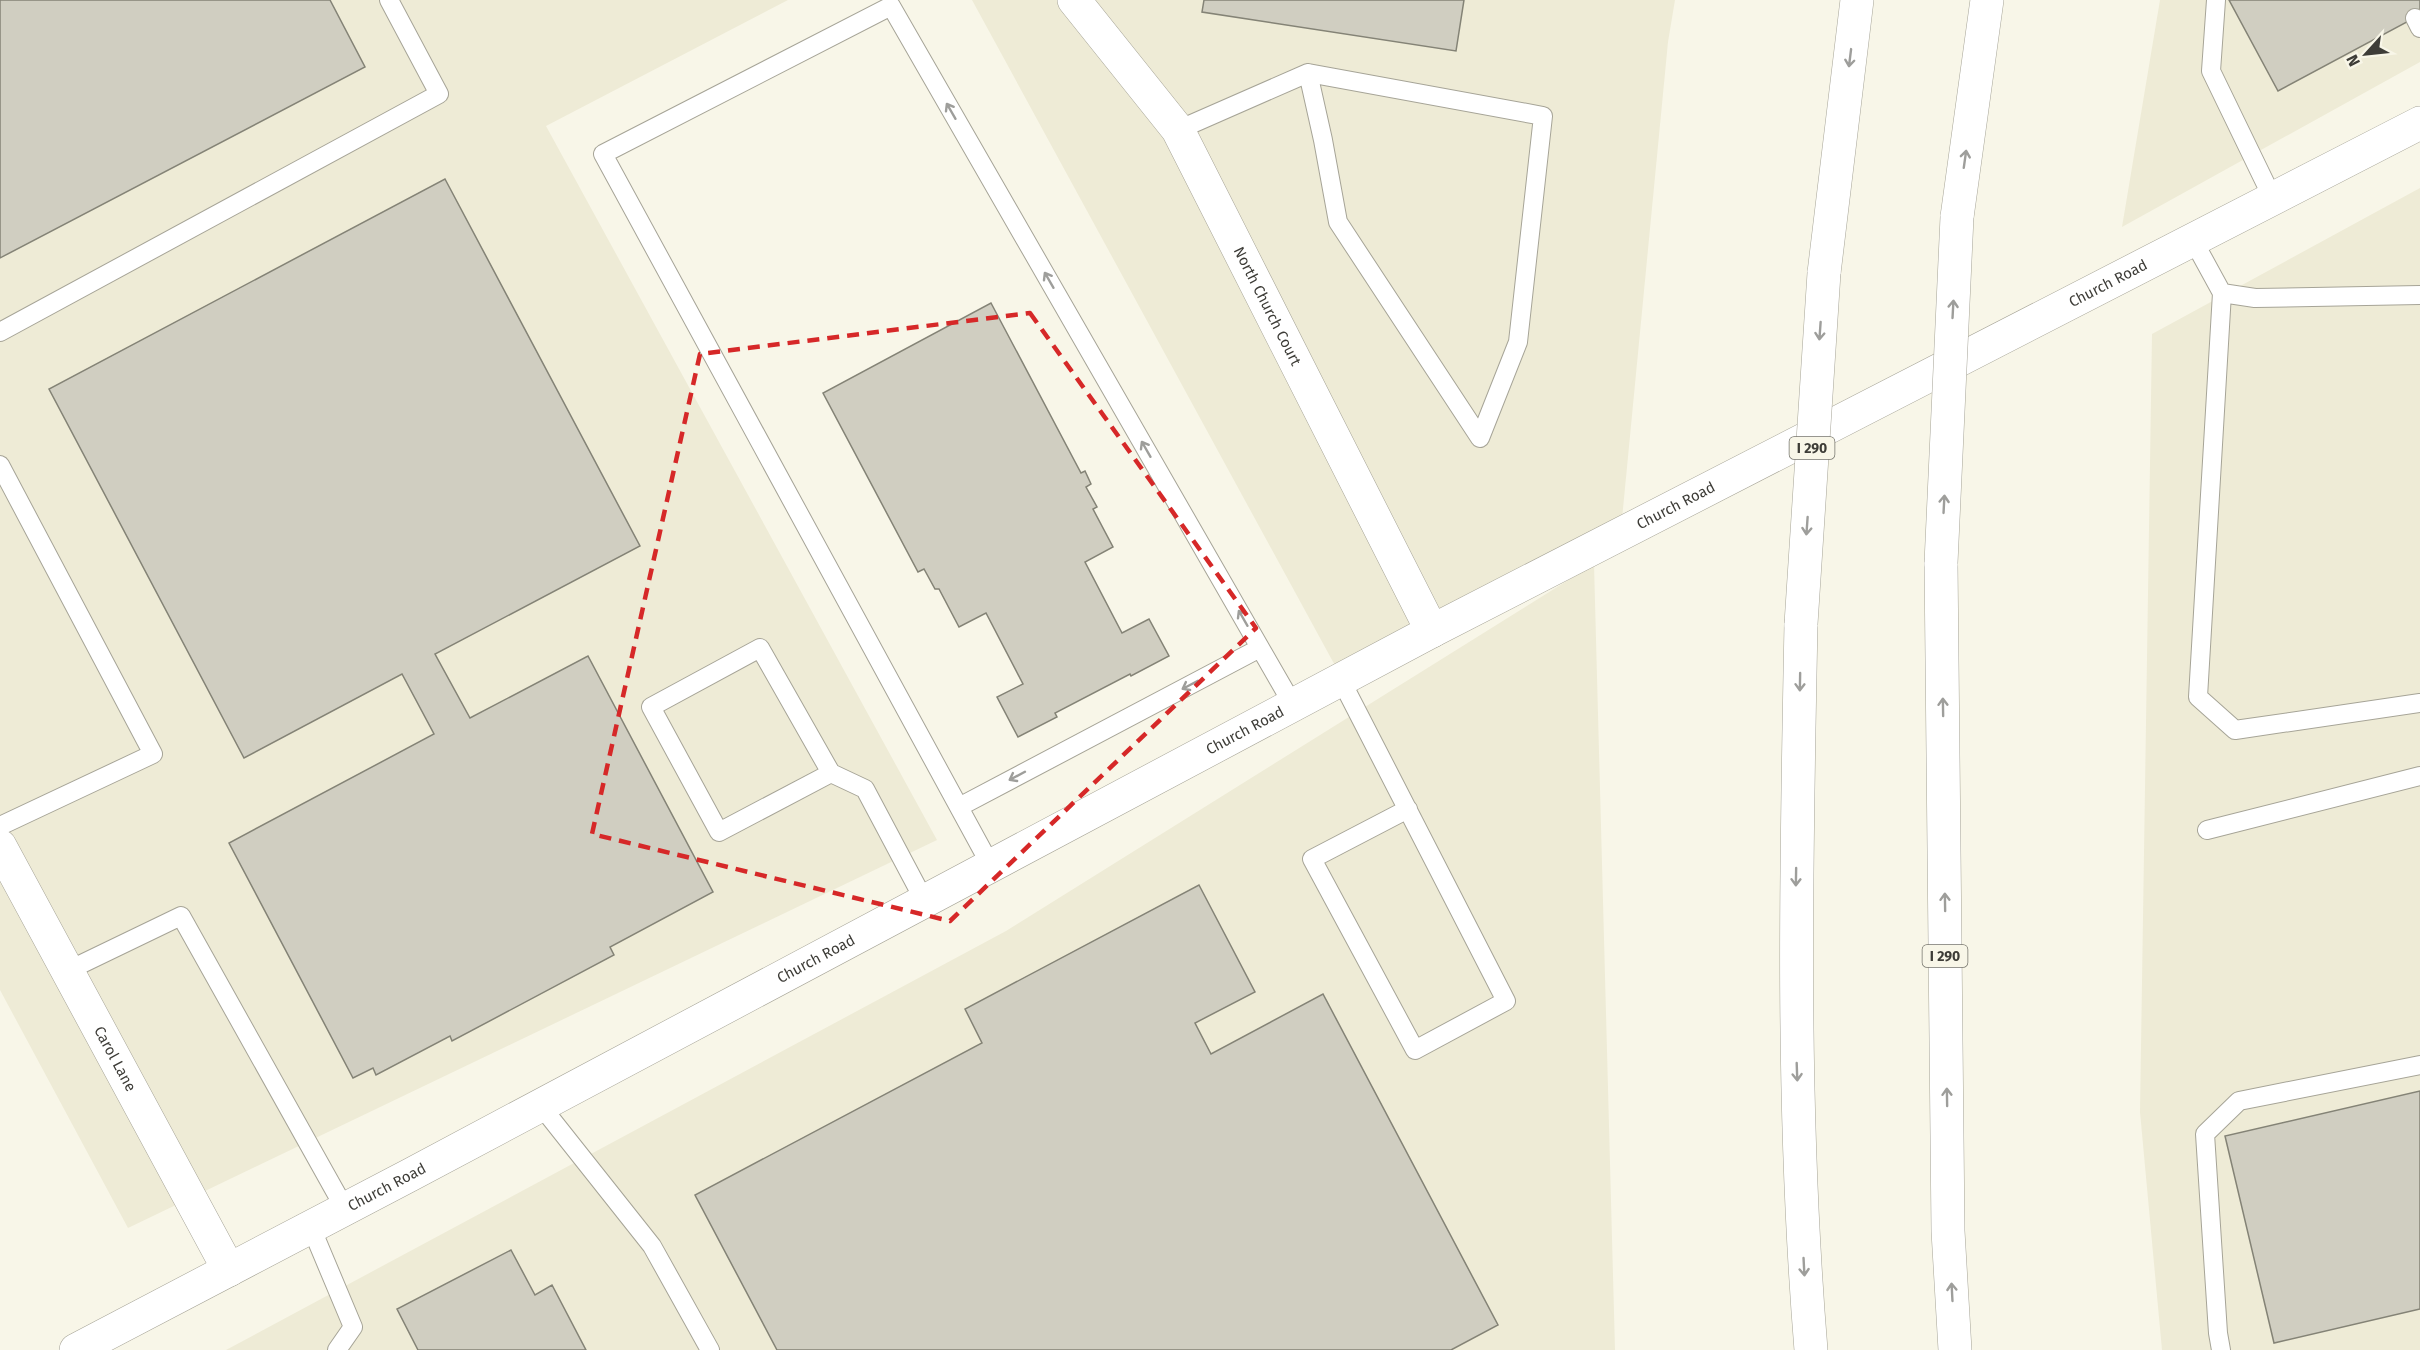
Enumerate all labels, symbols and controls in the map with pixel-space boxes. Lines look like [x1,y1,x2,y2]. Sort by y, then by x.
north arrow [2336,24,2396,84]
one-way arrow [1844,48,1855,67]
text: N [2342,52,2364,70]
one-way arrow [945,103,957,120]
one-way arrow [1960,149,1971,169]
street label: North Church Court [1230,244,1305,369]
street label: Church Road [2066,256,2150,311]
one-way arrow [1042,272,1054,289]
one-way arrow [1947,300,1958,320]
one-way arrow [1814,321,1825,341]
road number: I 290 [1790,437,1834,459]
one-way arrow [1139,441,1151,458]
street label: Church Road [1634,478,1718,533]
one-way arrow [1938,495,1949,515]
one-way arrow [1801,515,1812,535]
one-way arrow [1237,610,1249,627]
one-way arrow [1794,672,1805,692]
one-way arrow [1181,680,1199,691]
one-way arrow [1937,697,1948,717]
street label: Church Road [1203,702,1287,759]
one-way arrow [1009,770,1026,782]
one-way arrow [1790,867,1802,887]
one-way arrow [1939,892,1951,912]
street label: Church Road [774,931,858,987]
road number: I 290 [1922,945,1968,967]
street label: Carol Lane [90,1023,140,1095]
one-way arrow [1791,1062,1802,1082]
one-way arrow [1941,1087,1953,1107]
street label: Church Road [345,1159,429,1215]
one-way arrow [1799,1257,1810,1277]
one-way arrow [1946,1282,1957,1302]

